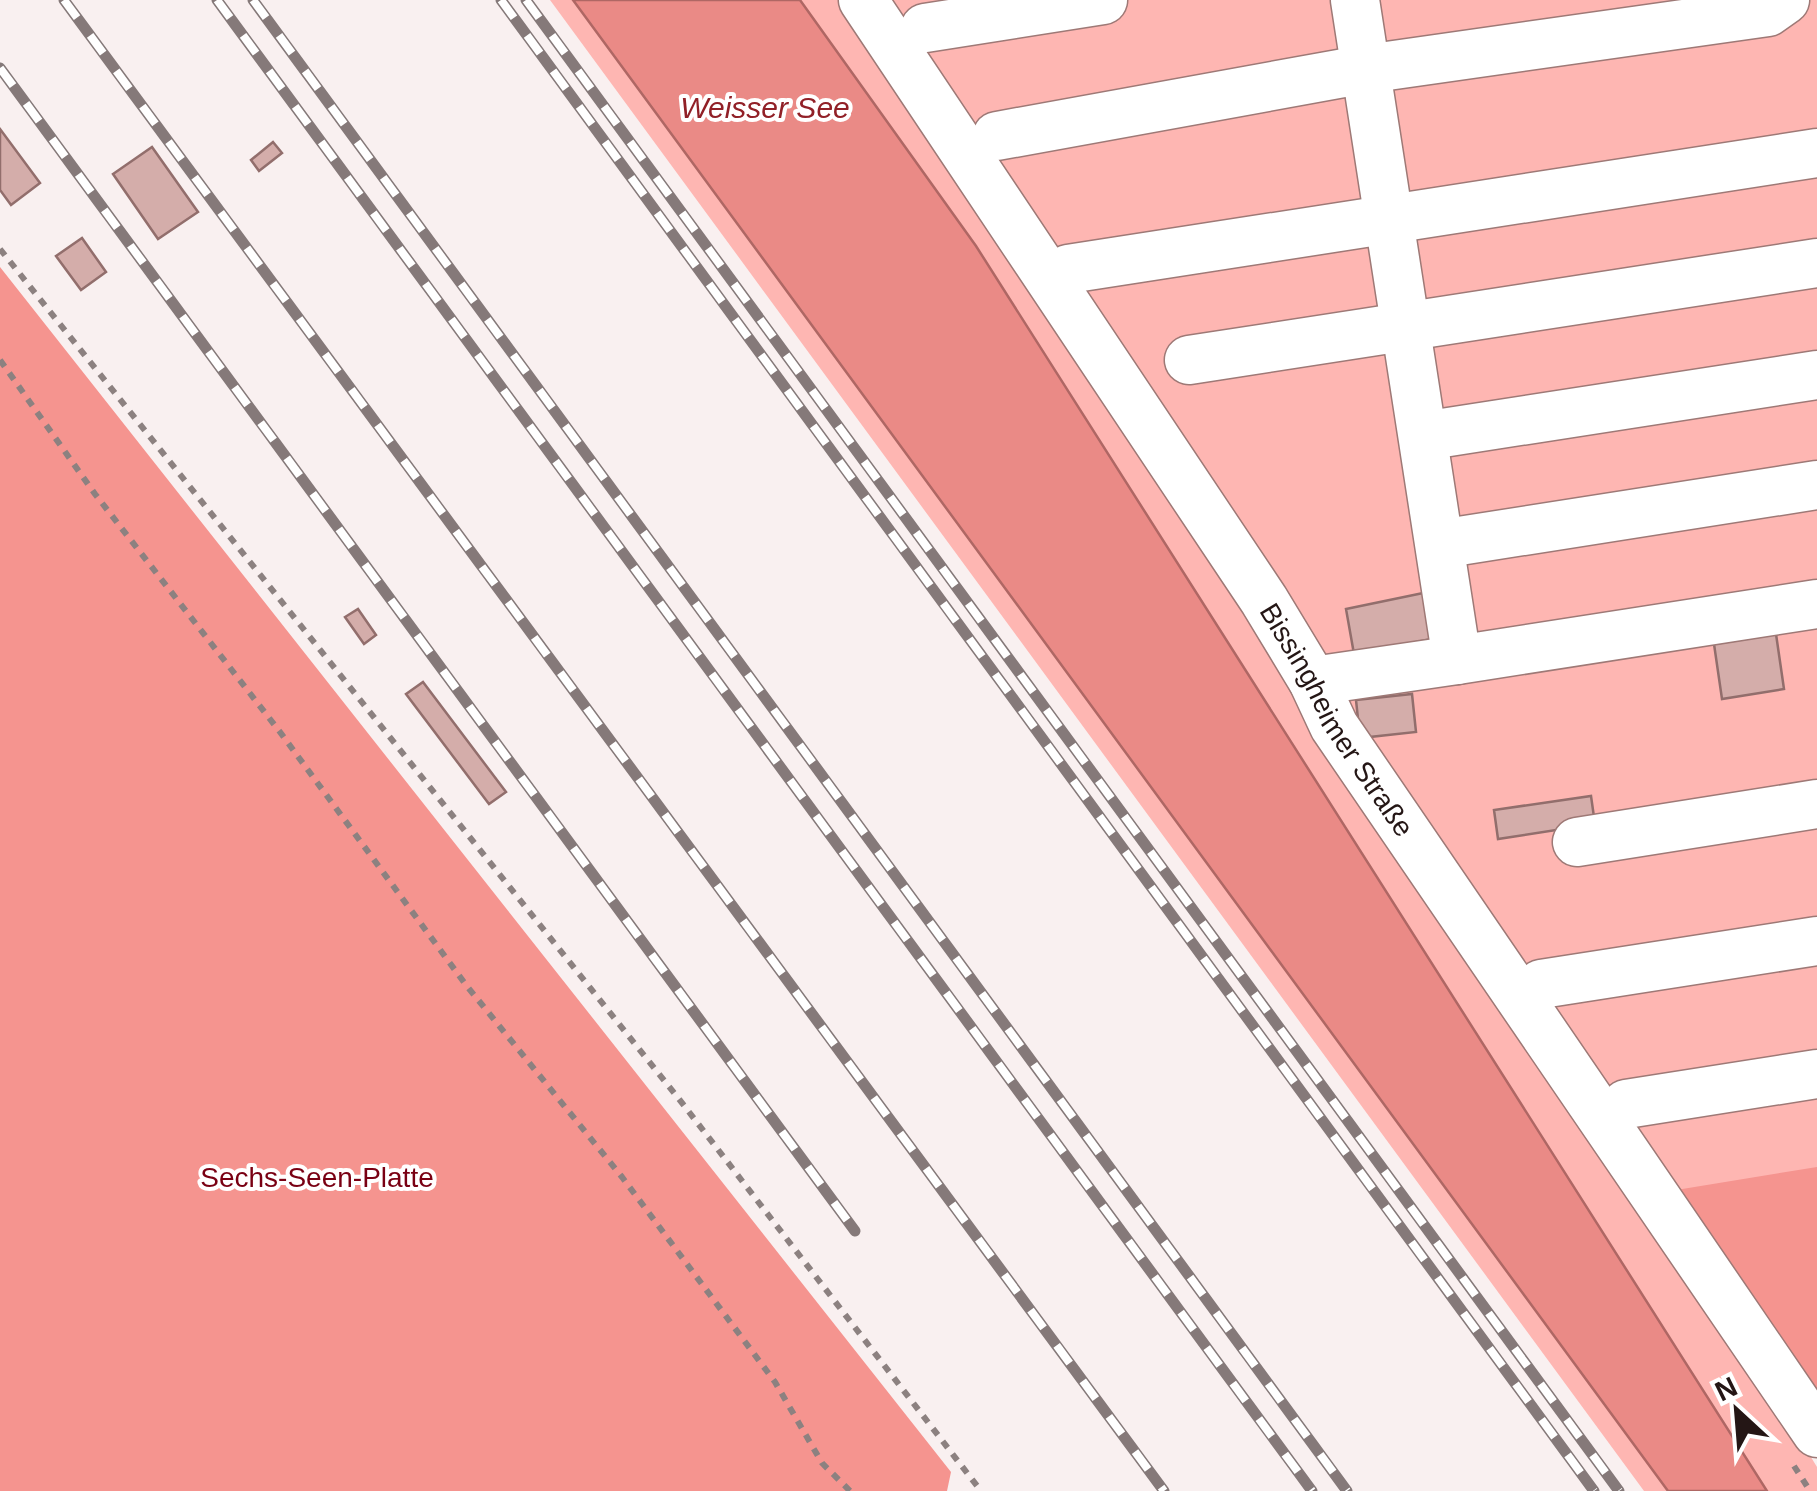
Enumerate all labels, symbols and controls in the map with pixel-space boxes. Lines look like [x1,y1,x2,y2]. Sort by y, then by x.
water label: Weisser See [680,91,850,124]
street label: Bissingheimer Straße [1254,598,1420,842]
park label: Sechs-Seen-Platte [200,1162,434,1193]
north arrow [1687,1361,1787,1461]
text: N [1710,1371,1742,1407]

